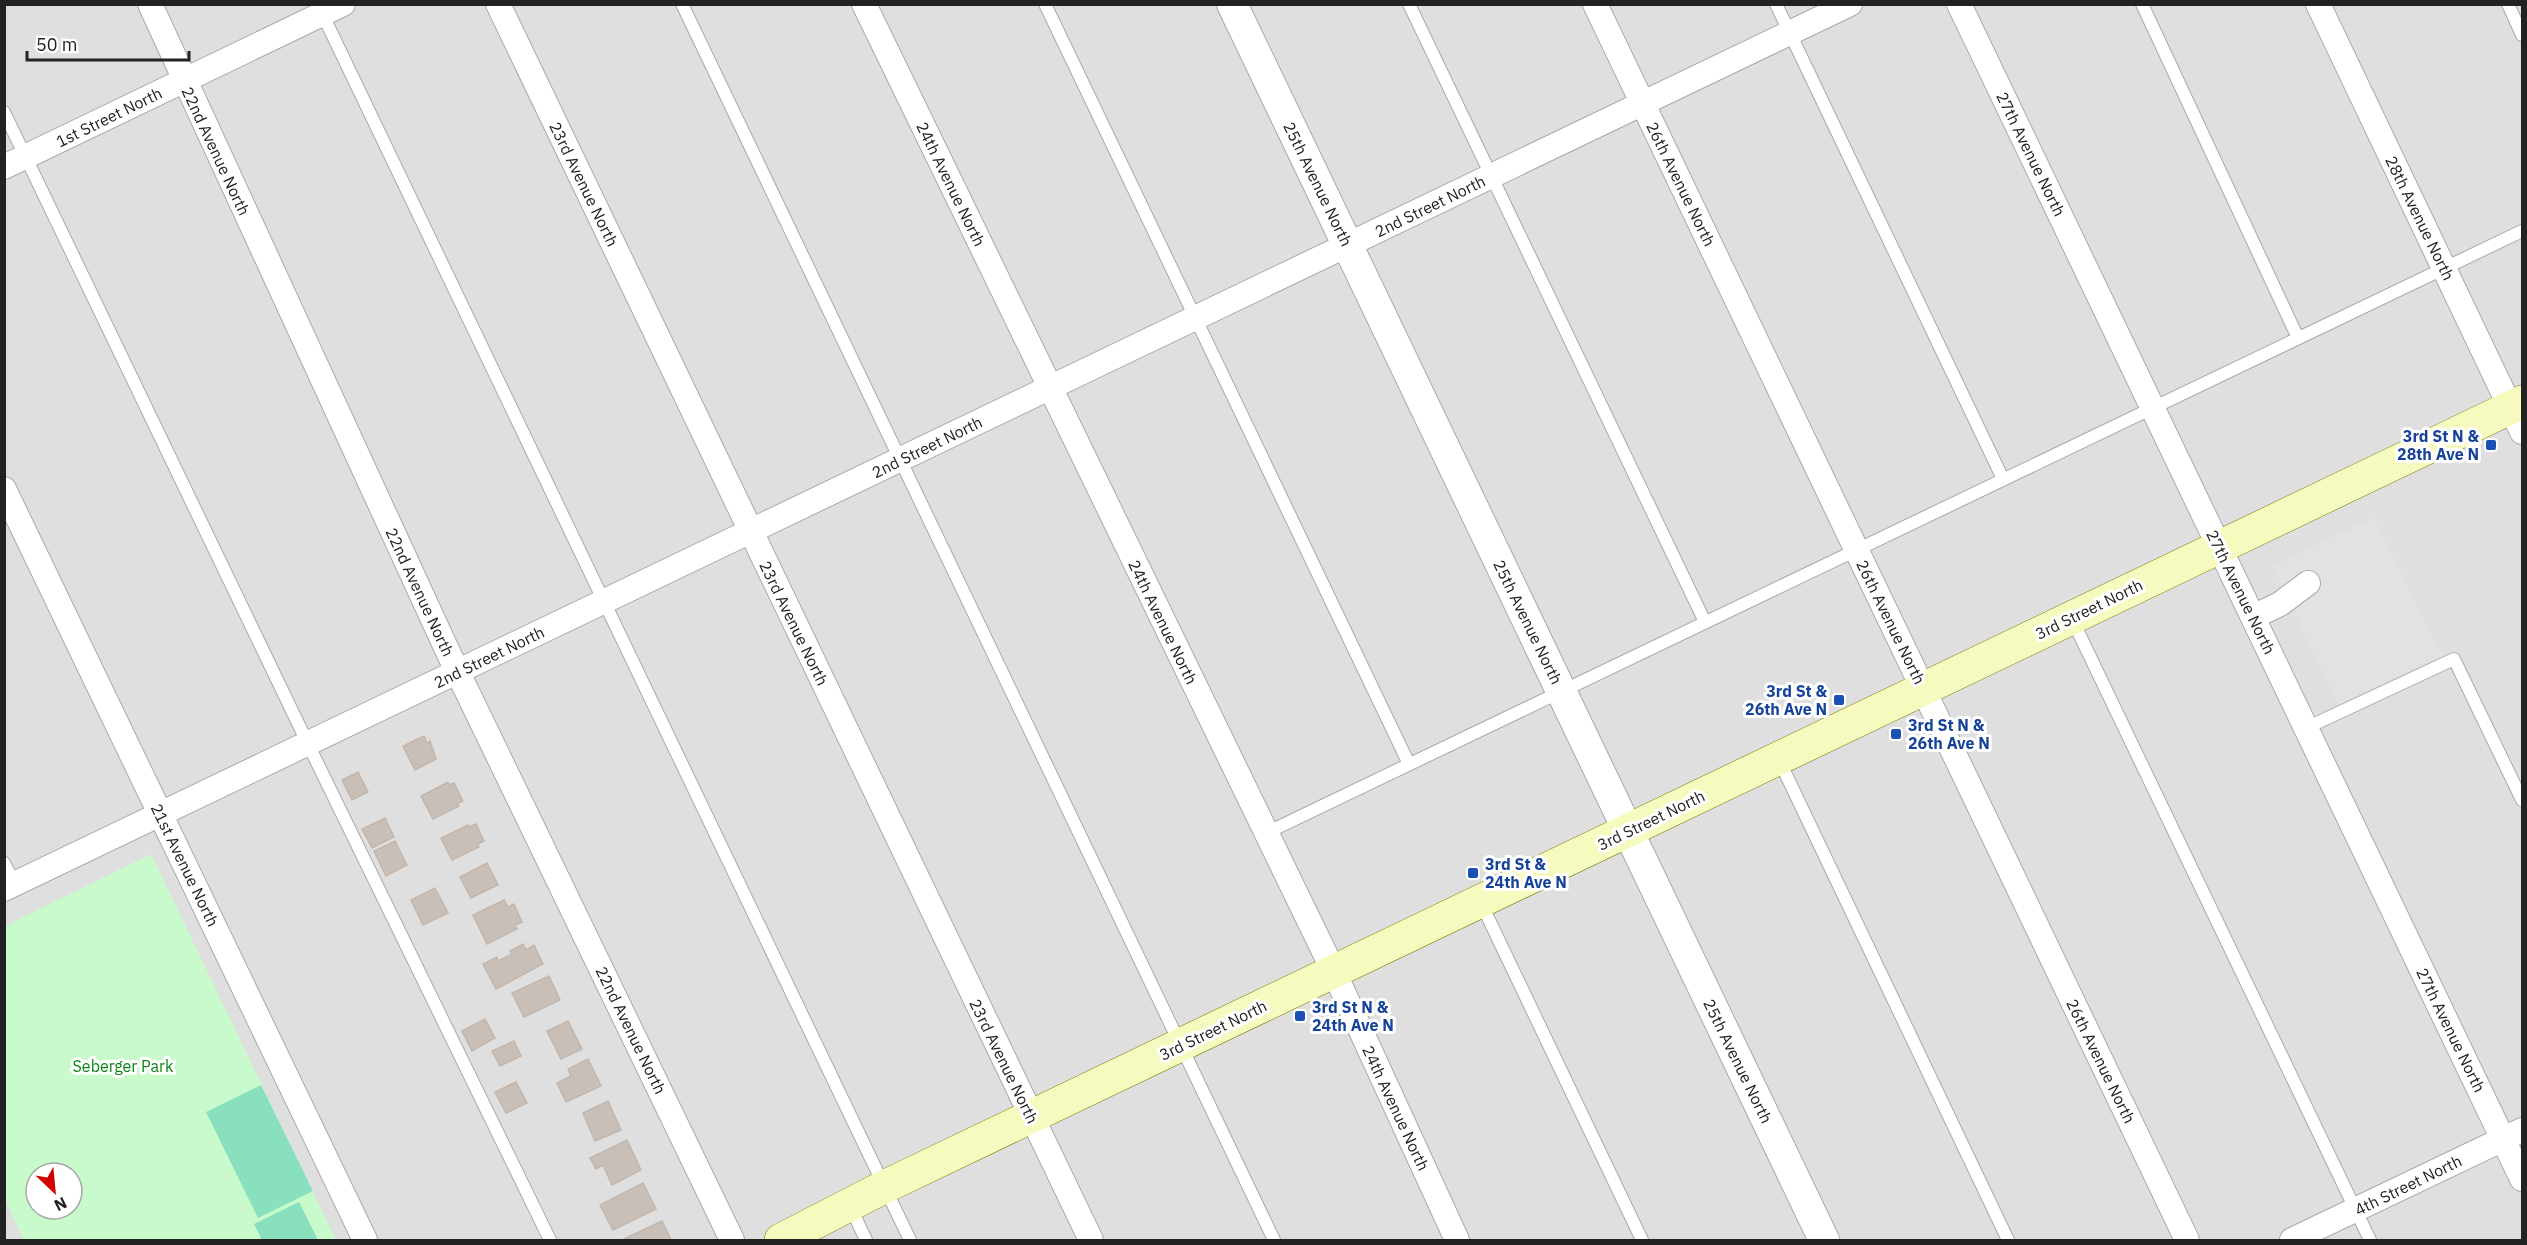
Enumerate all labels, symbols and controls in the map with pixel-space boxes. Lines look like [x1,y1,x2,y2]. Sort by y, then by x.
scale bar [27,24,189,62]
text: 50 m [36,33,78,56]
street label: 1st Street North [53,83,165,151]
street label: 22nd Avenue North [177,84,255,218]
street label: 27th Avenue North [1992,89,2070,219]
street label: 23rd Avenue North [545,118,623,250]
street label: 24th Avenue North [912,119,990,249]
street label: 25th Avenue North [1279,119,1357,249]
street label: 26th Avenue North [1642,119,1720,249]
street label: 28th Avenue North [2381,153,2459,283]
street label: 2nd Street North [1372,171,1488,241]
street label: 2nd Street North [869,412,985,482]
place label: 3rd St N & 28th Ave N [2397,426,2479,464]
marker: 3rd St N & 28th Ave N [2484,438,2498,452]
street label: 22nd Avenue North [381,525,459,659]
street label: 27th Avenue North [2202,527,2280,657]
street label: 23rd Avenue North [755,557,833,689]
street label: 24th Avenue North [1124,557,1202,687]
street label: 25th Avenue North [1489,557,1567,687]
street label: 26th Avenue North [1852,557,1930,687]
street label: 3rd Street North [2032,574,2146,644]
street label: 2nd Street North [431,622,547,692]
place label: 3rd St & 26th Ave N [1745,681,1827,719]
marker: 3rd St & 26th Ave N [1832,693,1846,707]
place label: 3rd St N & 26th Ave N [1908,715,1990,753]
marker: 3rd St N & 26th Ave N [1889,727,1903,741]
street label: 3rd Street North [1594,785,1708,855]
street label: 21st Avenue North [147,800,223,930]
place label: 3rd St & 24th Ave N [1485,854,1567,892]
marker: 3rd St & 24th Ave N [1466,866,1480,880]
street label: 22nd Avenue North [591,963,671,1097]
street label: 27th Avenue North [2412,965,2490,1095]
street label: 23rd Avenue North [965,995,1043,1127]
street label: 3rd Street North [1156,995,1270,1065]
street label: 25th Avenue North [1699,996,1777,1126]
street label: 26th Avenue North [2062,996,2140,1126]
place label: 3rd St N & 24th Ave N [1312,997,1394,1035]
marker: 3rd St N & 24th Ave N [1293,1009,1307,1023]
street label: 24th Avenue North [1358,1042,1434,1174]
park label: Seberger Park [73,1056,174,1076]
street label: 4th Street North [2351,1150,2465,1220]
north arrow [24,1161,84,1221]
text: N [51,1193,70,1216]

